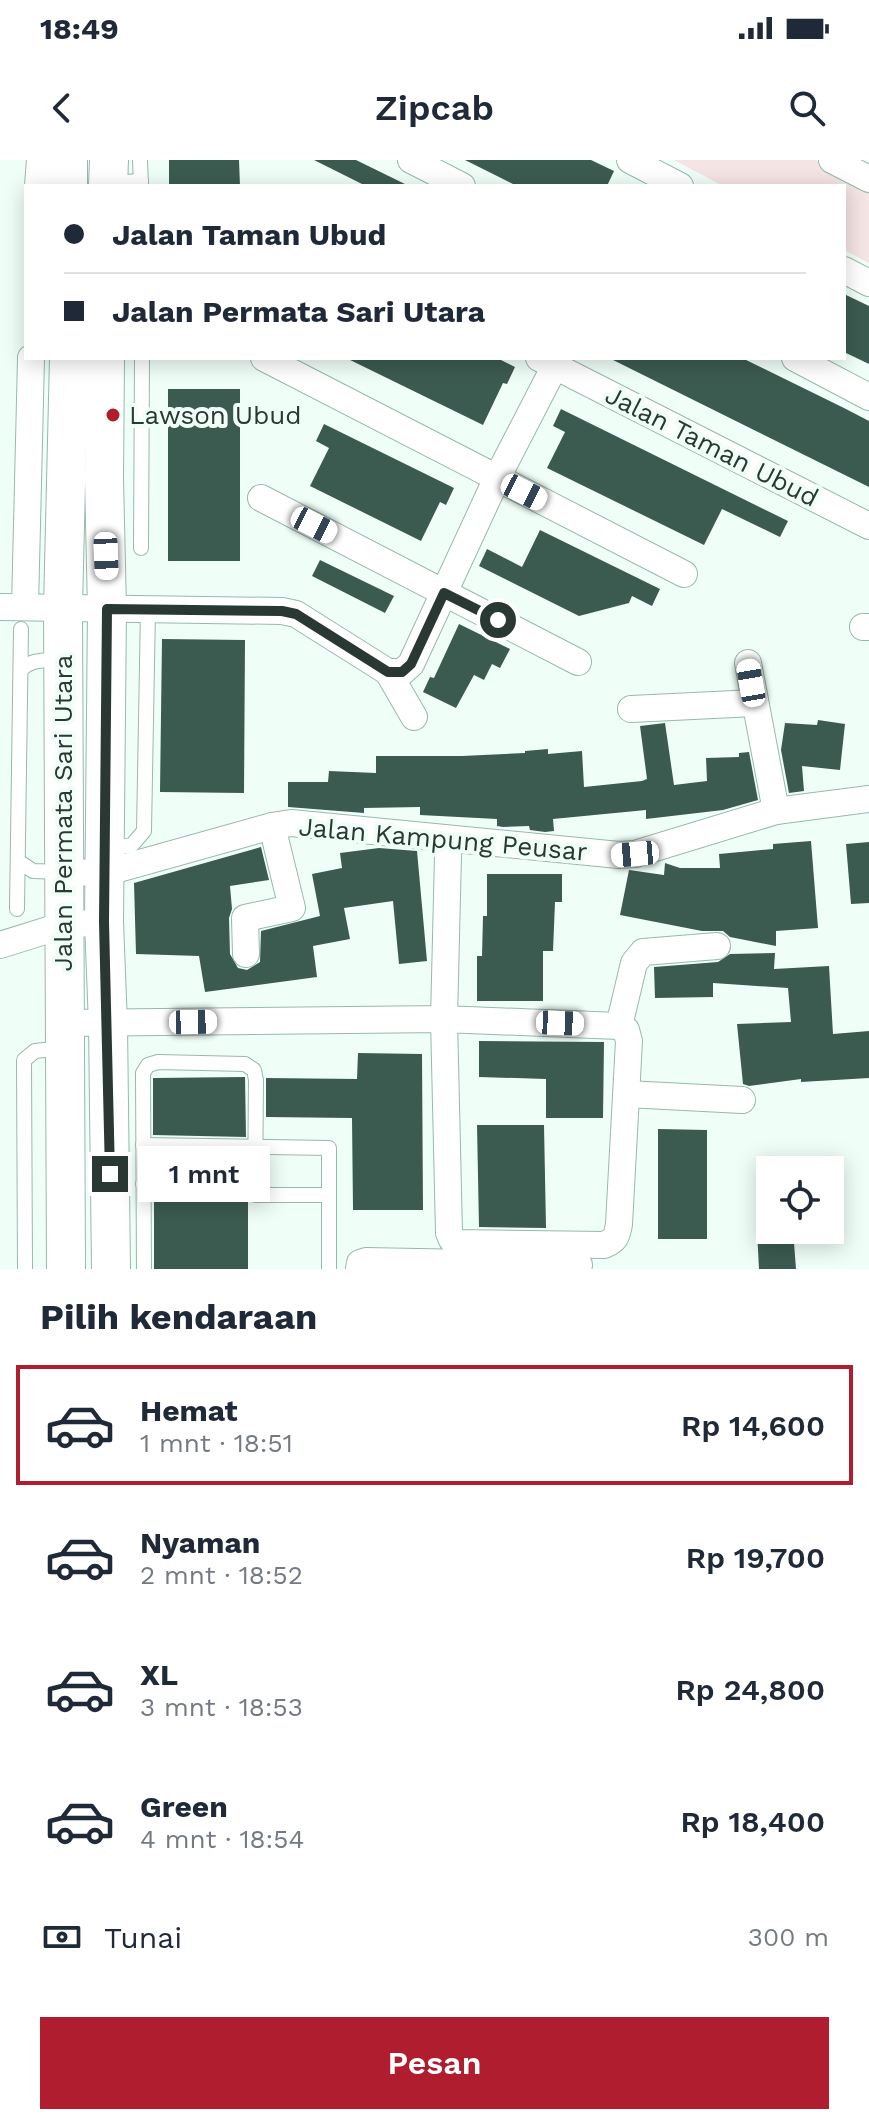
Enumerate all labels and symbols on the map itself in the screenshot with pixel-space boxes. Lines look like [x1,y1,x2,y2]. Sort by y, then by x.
street label: Jalan Taman Ubud [600,379,824,513]
place label: Lawson Ubud [129,400,302,430]
marker: Lawson Ubud [104,406,122,424]
car [497,470,551,514]
car [287,503,341,547]
car [93,532,119,580]
route start [480,602,516,638]
street label: Jalan Permata Sari Utara [48,654,78,972]
car [735,657,767,709]
street label: Jalan Kampung Peusar [297,811,589,867]
car [610,840,660,868]
car [169,1010,217,1034]
car [536,1010,584,1036]
callout: 1 mnt [138,1146,270,1202]
route end [92,1156,128,1192]

